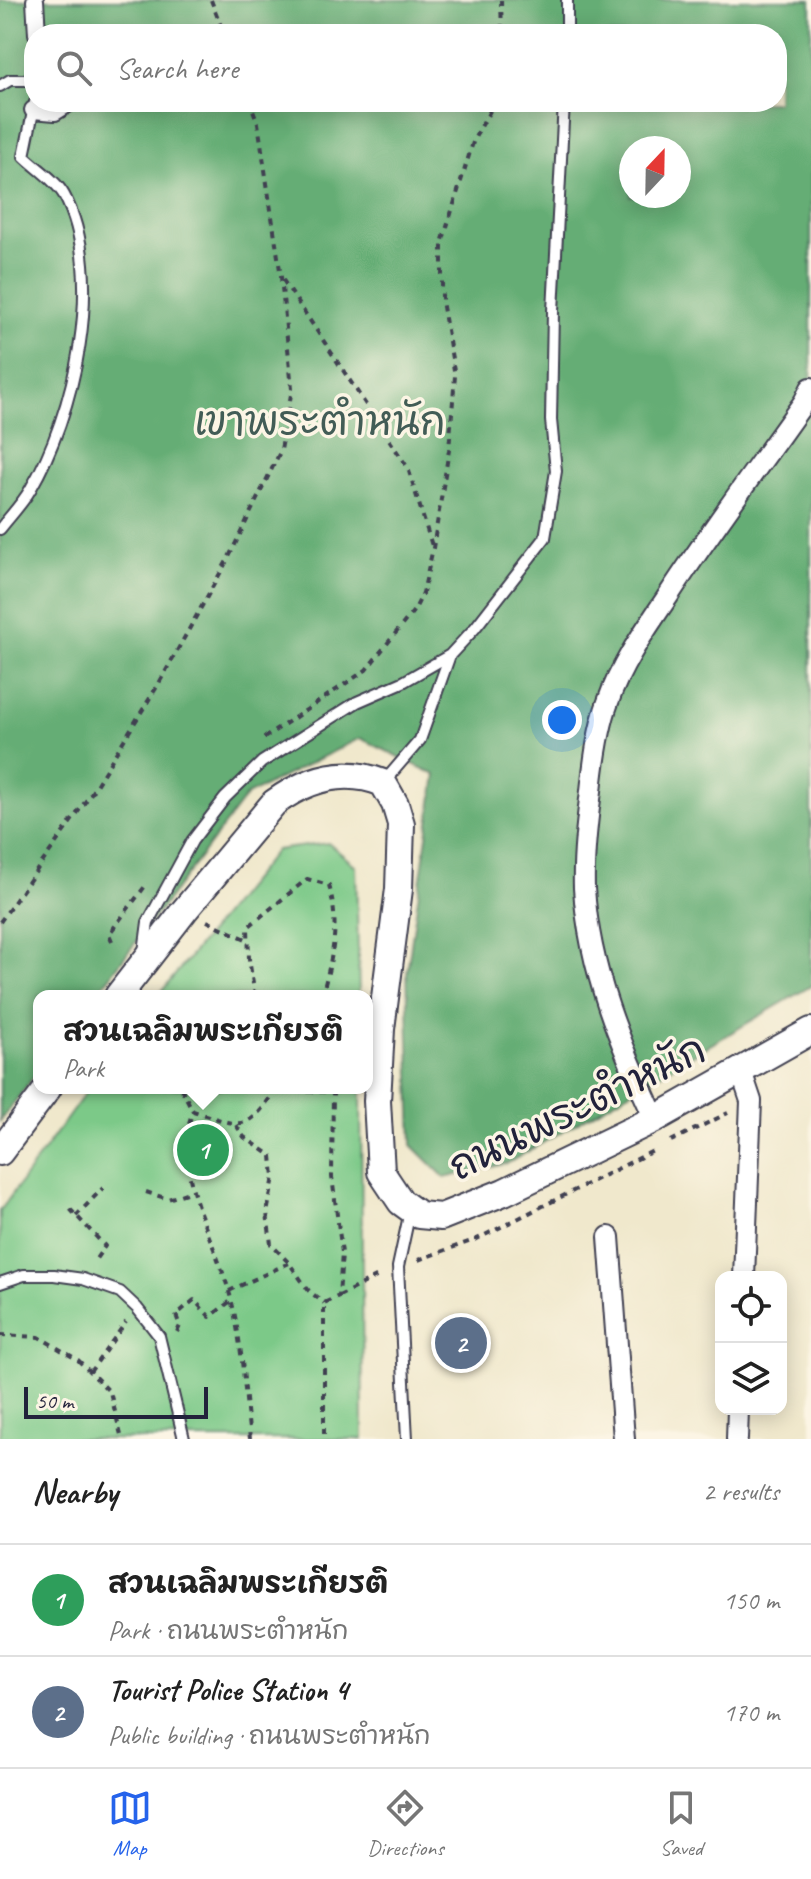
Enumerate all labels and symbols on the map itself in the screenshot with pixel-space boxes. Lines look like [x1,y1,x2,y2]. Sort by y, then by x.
north arrow [619,136,691,208]
park label: เขาพระตำหนัก [194,396,446,447]
your location [542,700,582,740]
street label: ถนนพระตำหนัก [440,1023,714,1192]
pin: 1 [177,1120,229,1180]
pin: 2 [435,1313,487,1373]
scale bar [24,1383,208,1419]

